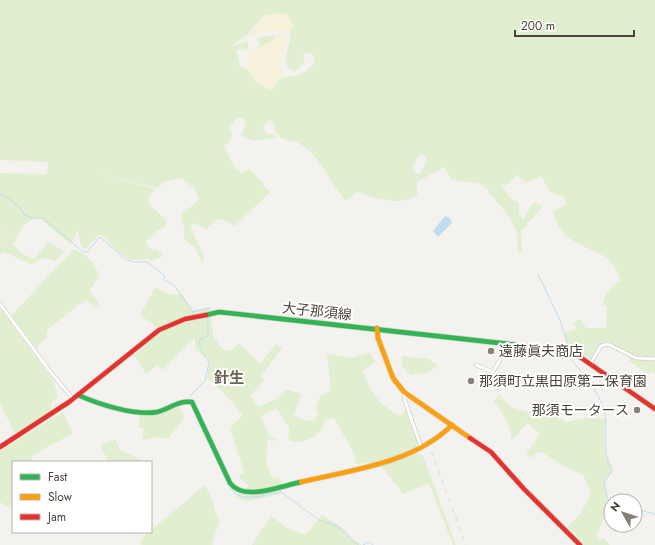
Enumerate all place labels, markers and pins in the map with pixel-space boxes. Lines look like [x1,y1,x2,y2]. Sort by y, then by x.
place label: 遠藤眞夫商店 [499,341,583,361]
marker: 遠藤眞夫商店 [486,346,496,356]
place label: 那須町立黒田原第二保育園 [479,371,647,391]
marker: 那須町立黒田原第二保育園 [466,376,476,386]
place label: 那須モータース [532,400,629,420]
marker: 那須モータース [632,405,642,415]

